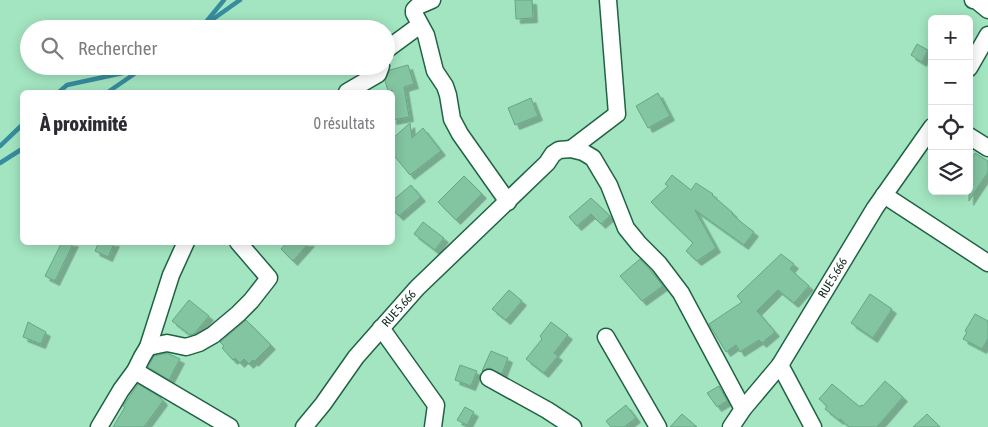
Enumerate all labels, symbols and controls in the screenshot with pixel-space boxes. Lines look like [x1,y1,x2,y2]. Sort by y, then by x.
map controls [928,15,973,195]
button: + [928,15,973,60]
search box [20,20,395,75]
icon: search [38,34,66,62]
text: Rechercher [78,37,157,59]
button: − [928,60,973,105]
button: locate [928,105,973,150]
text: À proximité [40,111,128,135]
text: 0 résultats [313,114,375,132]
button: layers [928,150,973,195]
street label: RUE 5.666 [815,255,850,301]
street label: RUE 5.666 [379,287,419,330]

